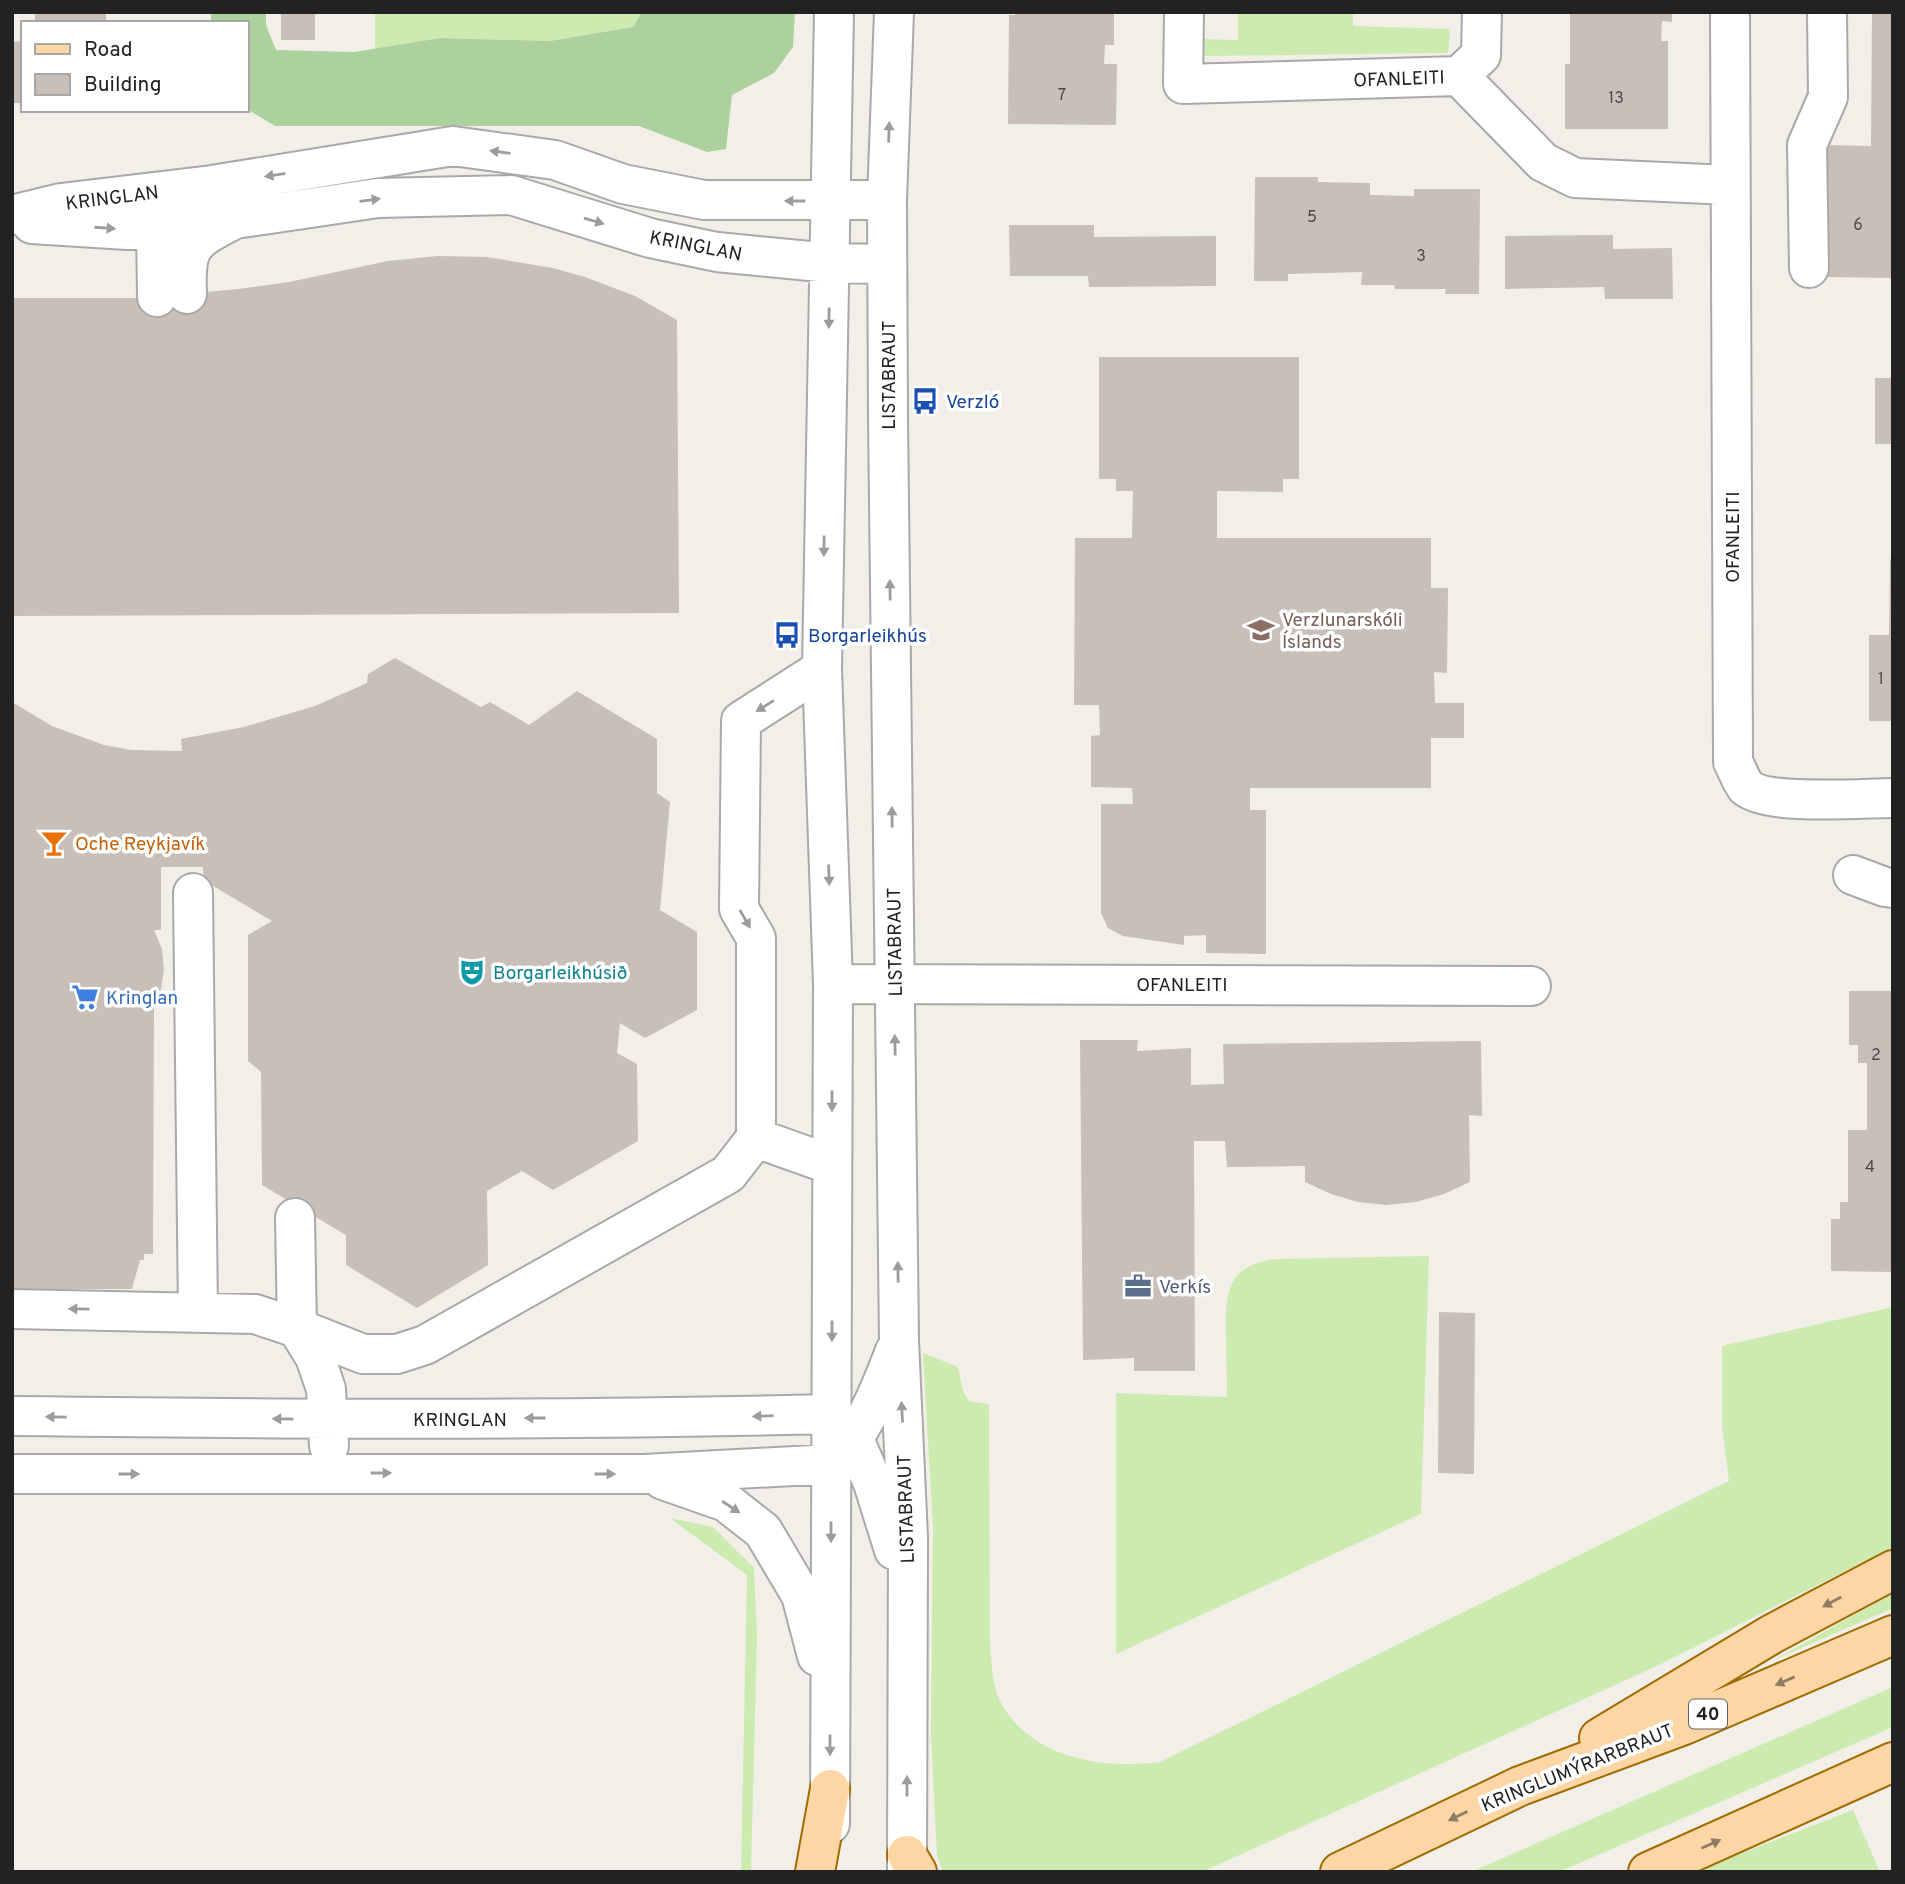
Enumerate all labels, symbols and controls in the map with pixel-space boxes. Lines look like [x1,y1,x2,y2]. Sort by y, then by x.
legend [21,21,248,112]
text: Road [84,37,133,64]
street label: OFANLEITI [1353,66,1445,94]
text: Building [84,72,162,99]
house number: 7 [1058,86,1066,106]
house number: 13 [1608,89,1624,109]
one-way arrow [883,121,895,143]
one-way arrow [489,147,511,158]
one-way arrow [264,170,286,181]
street label: KRINGLAN [64,181,160,217]
one-way arrow [359,194,381,205]
one-way arrow [783,195,805,207]
house number: 5 [1307,208,1317,228]
one-way arrow [583,216,605,227]
house number: 6 [1853,216,1863,236]
one-way arrow [94,223,116,234]
street label: KRINGLAN [647,226,744,268]
house number: 3 [1416,247,1426,267]
one-way arrow [823,308,835,330]
street label: LISTABRAUT [878,320,902,430]
bus stop icon: Verzló [910,386,940,416]
place label: Verzló [946,391,999,415]
street label: OFANLEITI [1722,491,1746,583]
one-way arrow [819,535,830,557]
one-way arrow [884,579,896,601]
place label: Verzlunarskóli Íslands [1282,609,1403,655]
school or university icon: Verzlunarskóli Íslands [1246,615,1276,645]
bus stop icon: Borgarleikhús [772,620,802,650]
place label: Borgarleikhús [808,625,927,649]
house number: 1 [1878,670,1884,690]
one-way arrow [755,699,774,712]
one-way arrow [887,806,898,828]
bar icon: Oche Reykjavík [39,828,69,858]
place label: Oche Reykjavík [75,833,205,857]
one-way arrow [824,864,835,886]
street label: LISTABRAUT [883,887,909,997]
one-way arrow [739,909,751,929]
theatre icon: Borgarleikhúsið [457,957,487,987]
place label: Borgarleikhúsið [493,962,627,986]
street label: OFANLEITI [1136,974,1228,998]
supermarket icon: Kringlan [70,982,100,1012]
place label: Kringlan [106,987,178,1011]
one-way arrow [889,1034,901,1056]
house number: 2 [1871,1046,1881,1066]
one-way arrow [826,1090,838,1112]
house number: 4 [1865,1158,1875,1178]
one-way arrow [892,1261,904,1283]
office icon: Verkís [1123,1271,1153,1301]
place label: Verkís [1159,1276,1211,1300]
one-way arrow [68,1303,90,1315]
one-way arrow [826,1321,838,1343]
one-way arrow [897,1401,908,1423]
street label: KRINGLAN [413,1409,507,1433]
one-way arrow [45,1411,67,1423]
one-way arrow [752,1411,774,1422]
one-way arrow [524,1412,546,1424]
one-way arrow [272,1413,294,1425]
street label: LISTABRAUT [893,1454,921,1564]
one-way arrow [371,1467,393,1479]
one-way arrow [119,1468,141,1480]
one-way arrow [594,1468,616,1480]
one-way arrow [721,1500,741,1513]
one-way arrow [825,1521,837,1543]
one-way arrow [1822,1596,1842,1608]
one-way arrow [1775,1675,1795,1687]
road number: 40 [1689,1700,1727,1728]
street label: KRINGLUMÝRARBRAUT [1478,1718,1677,1818]
one-way arrow [824,1735,836,1757]
one-way arrow [901,1775,913,1797]
one-way arrow [1448,1810,1468,1821]
one-way arrow [1700,1838,1721,1849]

